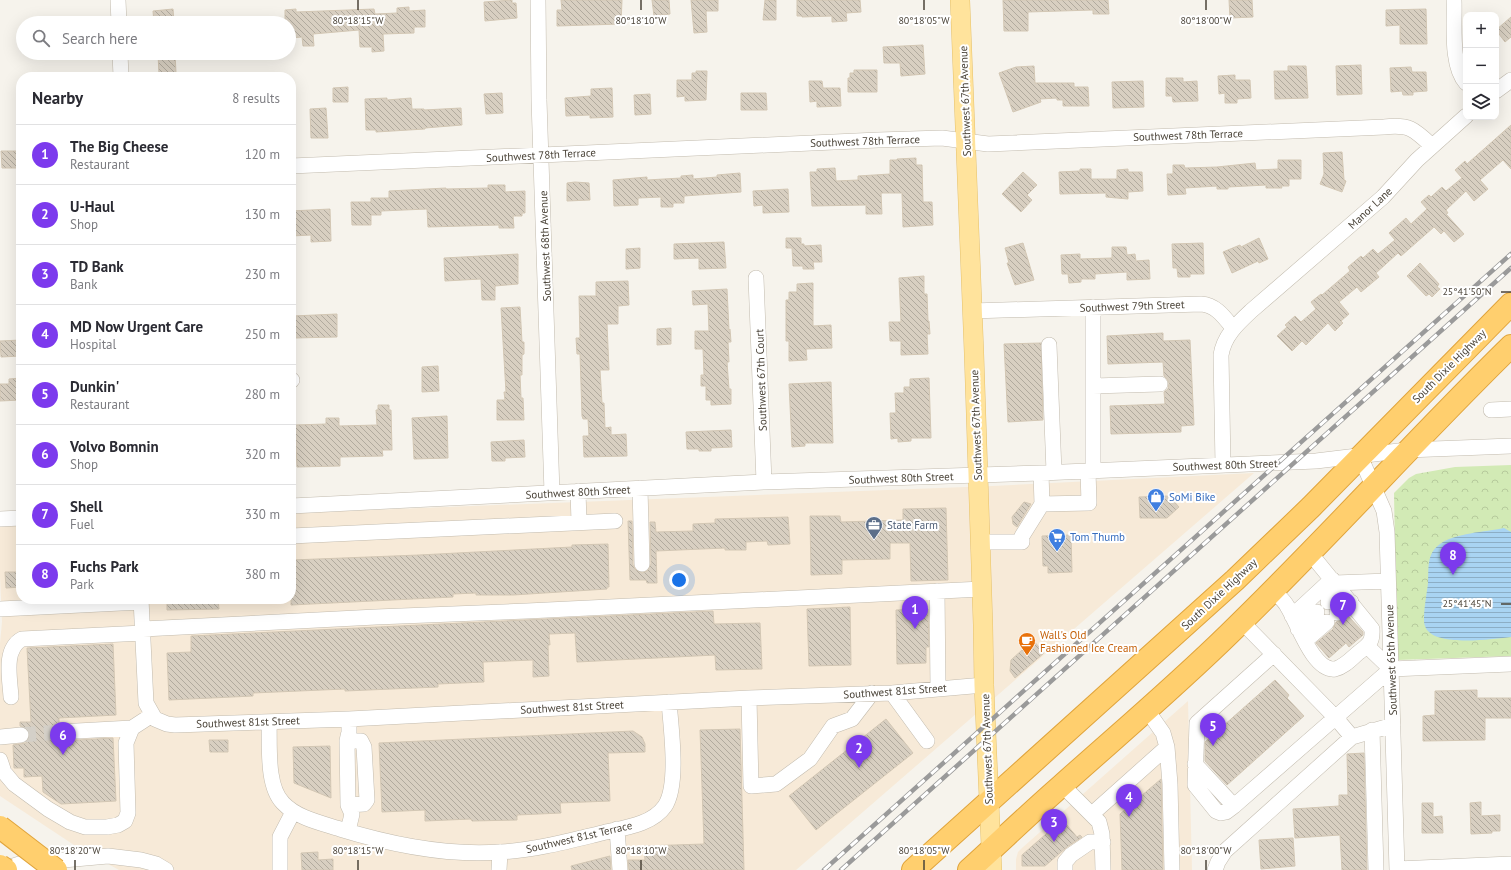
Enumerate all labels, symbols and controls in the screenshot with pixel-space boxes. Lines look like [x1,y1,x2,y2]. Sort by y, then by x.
map controls [1463,12,1499,120]
button: + [1463,12,1499,48]
text: 80°18'15"W [332,14,384,27]
text: 80°18'10"W [615,14,667,27]
text: 80°18'05"W [898,14,950,27]
text: 80°18'00"W [1180,14,1232,27]
search box [16,16,296,60]
icon: search [30,27,52,49]
text: Search here [62,29,138,48]
street label: Southwest 67th Avenue [956,45,974,157]
button: − [1463,48,1499,84]
button: layers [1463,84,1499,120]
text: Nearby [32,87,83,109]
text: 8 results [232,90,280,107]
street label: Southwest 78th Terrace [1133,126,1244,144]
street label: Southwest 78th Terrace [810,132,921,150]
text: The Big Cheese [70,137,168,156]
street label: Southwest 78th Terrace [486,145,597,165]
text: 1 [41,146,49,163]
text: 120 m [245,146,280,163]
text: Restaurant [70,156,129,173]
street label: Manor Lane [1345,184,1395,232]
street label: Southwest 68th Avenue [536,190,554,302]
text: U-Haul [70,197,115,216]
text: 2 [41,206,49,223]
text: 130 m [245,206,280,223]
text: Shop [70,216,98,233]
text: TD Bank [70,257,124,276]
text: 3 [41,266,49,283]
text: 230 m [245,266,280,283]
text: Bank [70,276,97,293]
text: 25°41'50"N [1442,285,1492,298]
street label: Southwest 79th Street [1079,297,1185,315]
text: MD Now Urgent Care [70,317,203,336]
text: 4 [41,326,49,343]
text: 250 m [245,326,280,343]
street label: South Dixie Highway [1409,326,1489,406]
street label: Southwest 67th Court [752,328,770,431]
text: Hospital [70,336,116,353]
street label: Southwest 67th Avenue [967,369,985,481]
text: Dunkin' [70,377,119,396]
text: 5 [41,386,49,403]
text: 280 m [245,386,280,403]
text: Restaurant [70,396,129,413]
text: Volvo Bomnin [70,437,159,456]
text: 6 [41,446,49,463]
text: 320 m [245,446,280,463]
text: Shop [70,456,98,473]
street label: Southwest 80th Street [1172,456,1278,474]
street label: Southwest 80th Street [848,469,954,487]
street label: Southwest 80th Street [525,482,631,502]
shop icon: SoMi Bike [1146,487,1166,512]
place label: SoMi Bike [1169,490,1216,504]
text: Shell [70,497,103,516]
text: 7 [41,506,49,523]
text: 330 m [245,506,280,523]
office icon: State Farm [864,515,884,540]
text: Fuel [70,516,94,533]
place label: State Farm [887,518,938,532]
supermarket icon: Tom Thumb [1047,527,1067,552]
place label: Tom Thumb [1070,530,1125,544]
pin: 8 [1440,542,1466,575]
street label: South Dixie Highway [1178,555,1260,633]
text: Fuchs Park [70,557,139,576]
text: 8 [41,566,49,583]
text: 380 m [245,566,280,583]
your location [669,570,689,590]
text: Park [70,576,94,593]
pin: 7 [1330,592,1356,625]
pin: 1 [902,596,928,629]
text: 25°41'45"N [1442,597,1492,610]
street label: Southwest 65th Avenue [1382,604,1400,716]
place label: Wall's Old Fashioned Ice Cream [1040,628,1137,655]
cafe icon: Wall's Old Fashioned Ice Cream [1017,631,1037,656]
street label: Southwest 81st Street [843,680,947,702]
street label: Southwest 67th Avenue [978,693,996,805]
street label: Southwest 81st Street [520,697,624,717]
street label: Southwest 81st Street [196,713,300,731]
pin: 5 [1200,713,1226,746]
pin: 6 [50,722,76,755]
pin: 2 [846,735,872,768]
pin: 4 [1116,784,1142,817]
pin: 3 [1041,809,1067,842]
street label: Southwest 81st Terrace [524,818,634,856]
text: 80°18'20"W [49,844,101,857]
text: 80°18'15"W [332,844,384,857]
text: 80°18'10"W [615,844,667,857]
text: 80°18'05"W [898,844,950,857]
text: 80°18'00"W [1180,844,1232,857]

